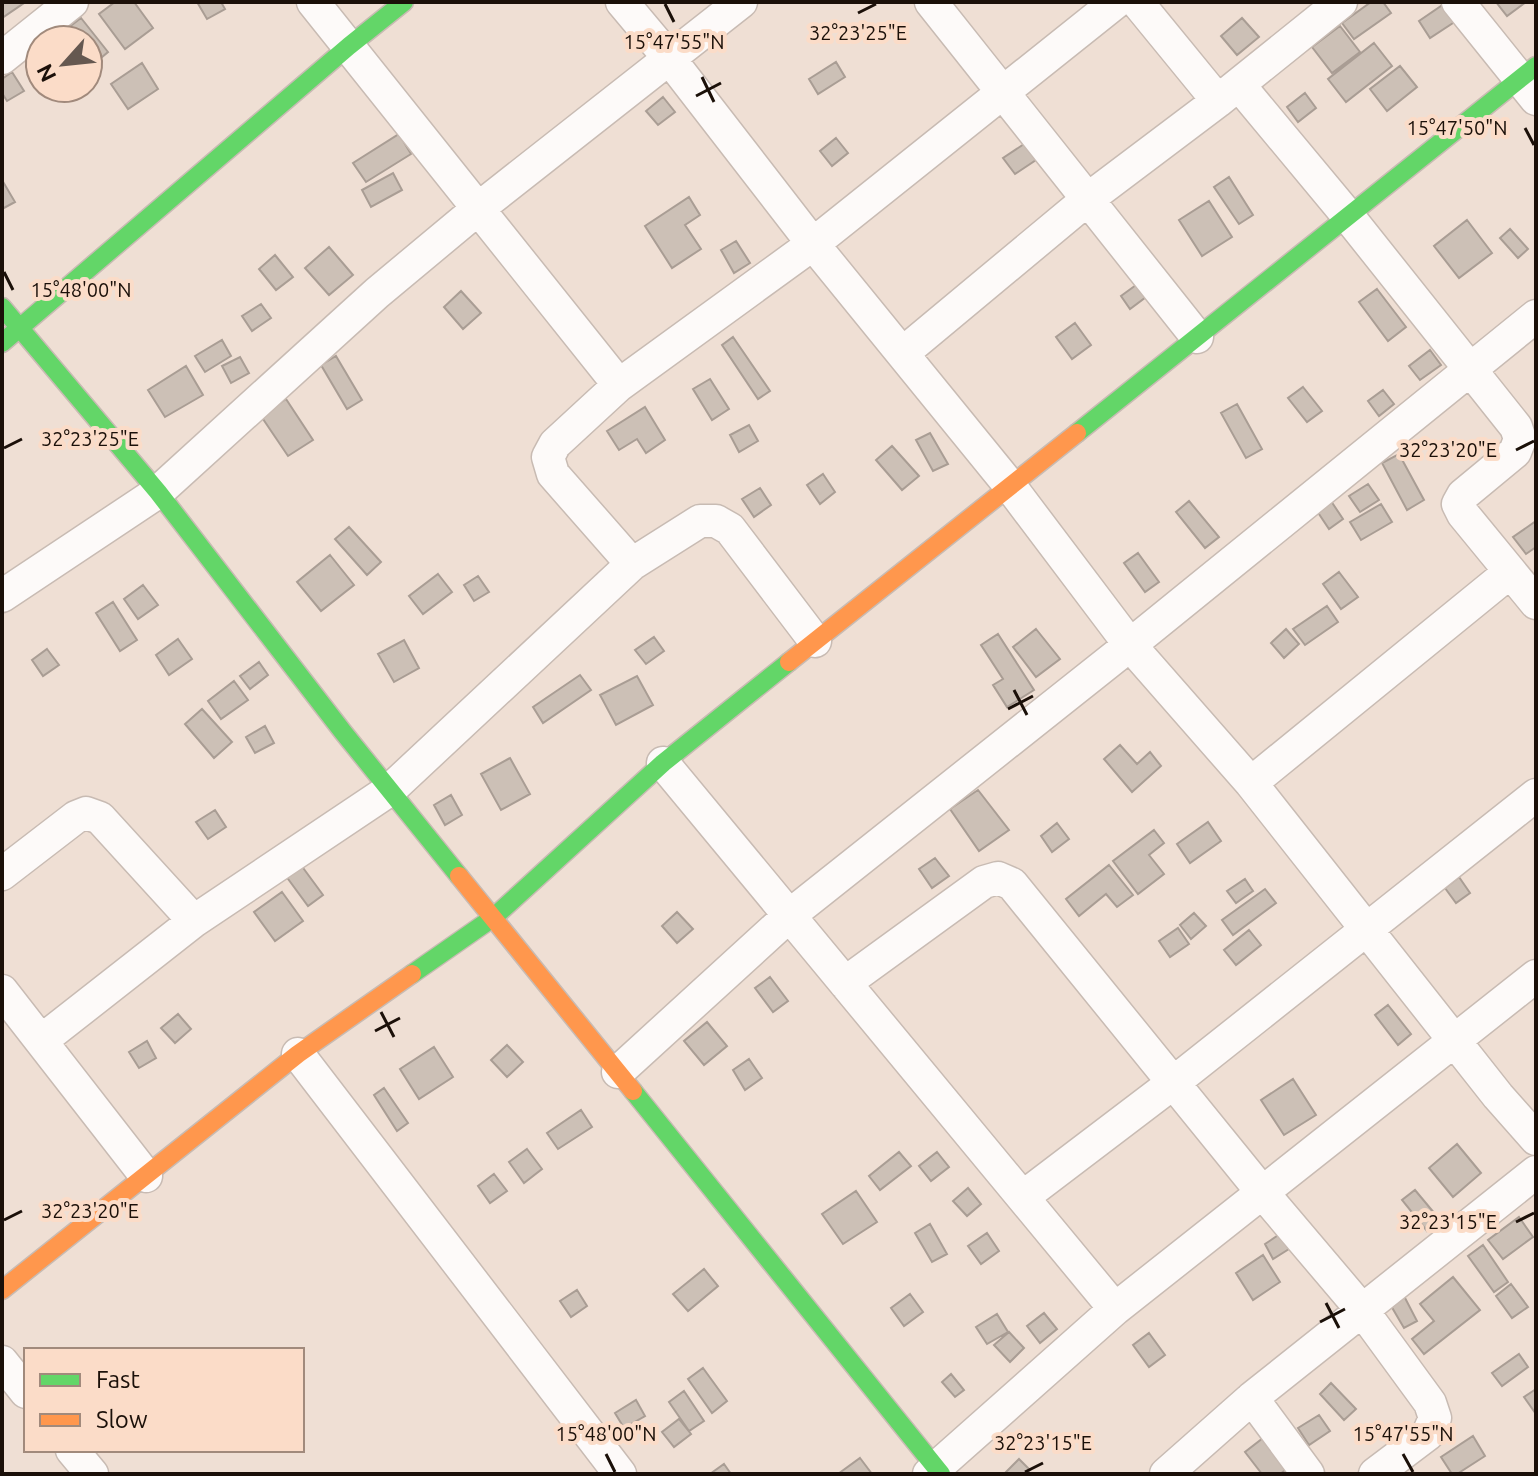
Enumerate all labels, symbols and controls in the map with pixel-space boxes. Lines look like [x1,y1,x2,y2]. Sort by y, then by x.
text: 32°23'25"E [809,21,907,44]
north arrow [24,24,104,104]
text: 15°47'55"N [623,30,725,53]
text: N [31,60,61,86]
text: 15°47'50"N [1406,116,1508,139]
text: 15°48'00"N [30,278,132,301]
text: 32°23'25"E [41,427,139,450]
text: 32°23'20"E [1399,438,1497,461]
text: 32°23'20"E [41,1199,139,1222]
text: 32°23'15"E [1399,1210,1497,1233]
legend [24,1348,304,1452]
text: Fast [96,1366,140,1393]
text: Slow [96,1406,148,1433]
text: 15°48'00"N [555,1422,657,1445]
text: 15°47'55"N [1352,1422,1454,1445]
text: 32°23'15"E [994,1431,1092,1454]

